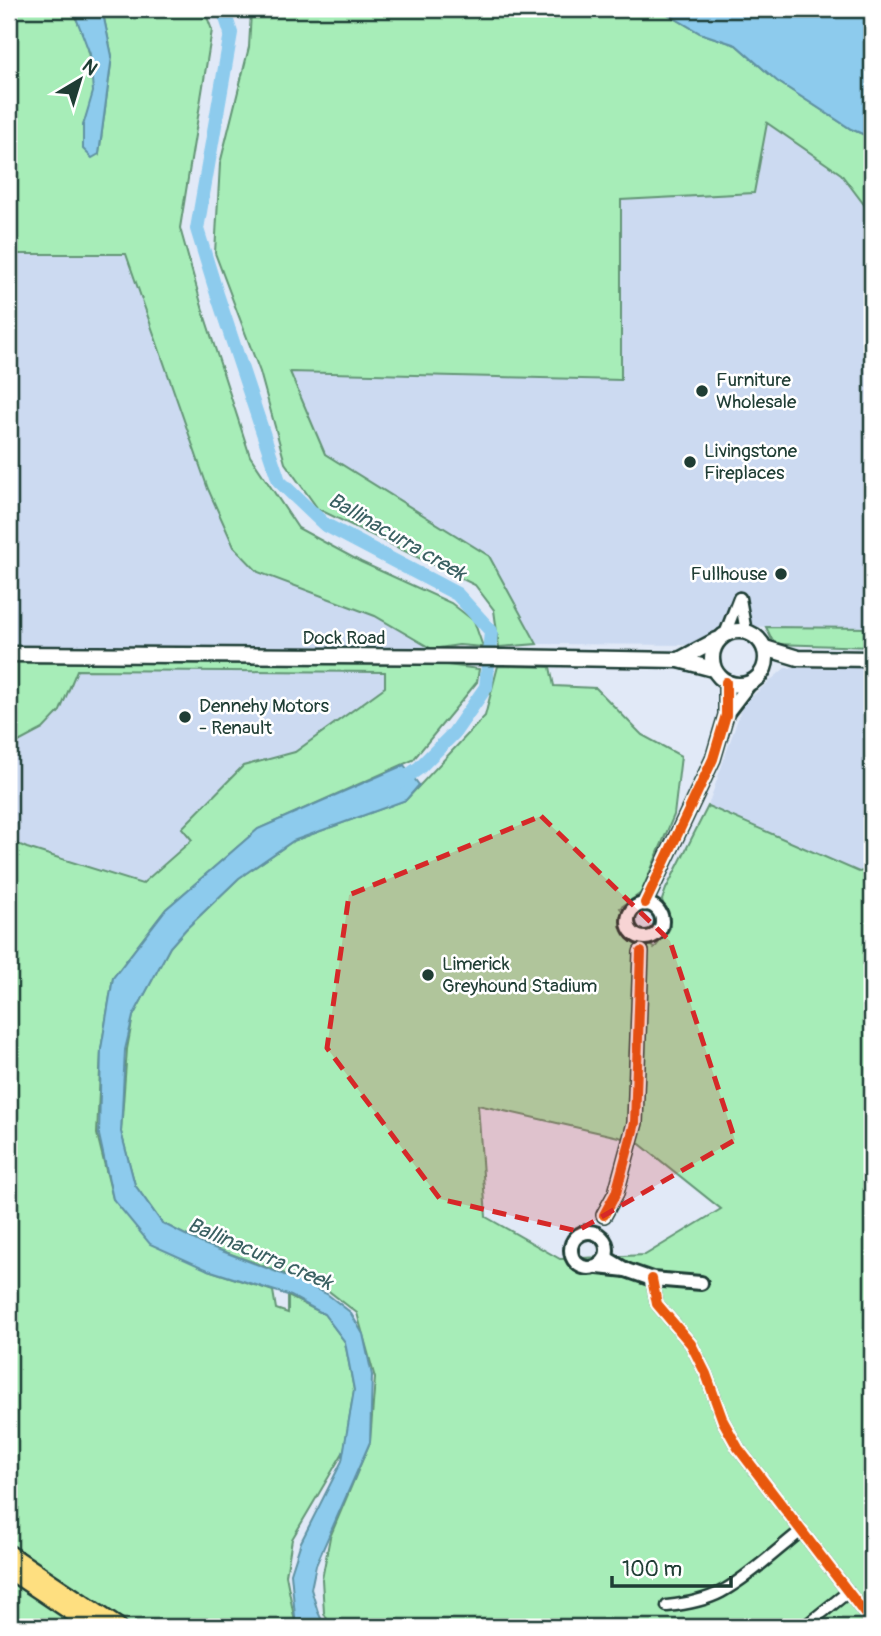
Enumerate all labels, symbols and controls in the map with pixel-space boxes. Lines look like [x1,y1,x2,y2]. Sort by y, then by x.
north arrow [46,46,116,116]
text: N [77,54,102,81]
place label: Furniture Wholesale [716,368,797,414]
marker: Furniture Wholesale [694,383,710,399]
place label: Livingstone Fireplaces [704,439,798,485]
marker: Livingstone Fireplaces [682,454,698,470]
water label: Ballinacurra creek [323,487,473,588]
place label: Fullhouse [690,562,768,586]
marker: Fullhouse [773,566,789,582]
street label: Dock Road [302,626,386,650]
place label: Dennehy Motors - Renault [199,694,329,740]
marker: Dennehy Motors - Renault [177,709,193,725]
place label: Limerick Greyhound Stadium [442,952,598,998]
marker: Limerick Greyhound Stadium [420,967,436,983]
water label: Ballinacurra creek [184,1211,338,1298]
scale bar [612,1545,730,1589]
text: 100 m [622,1556,682,1583]

